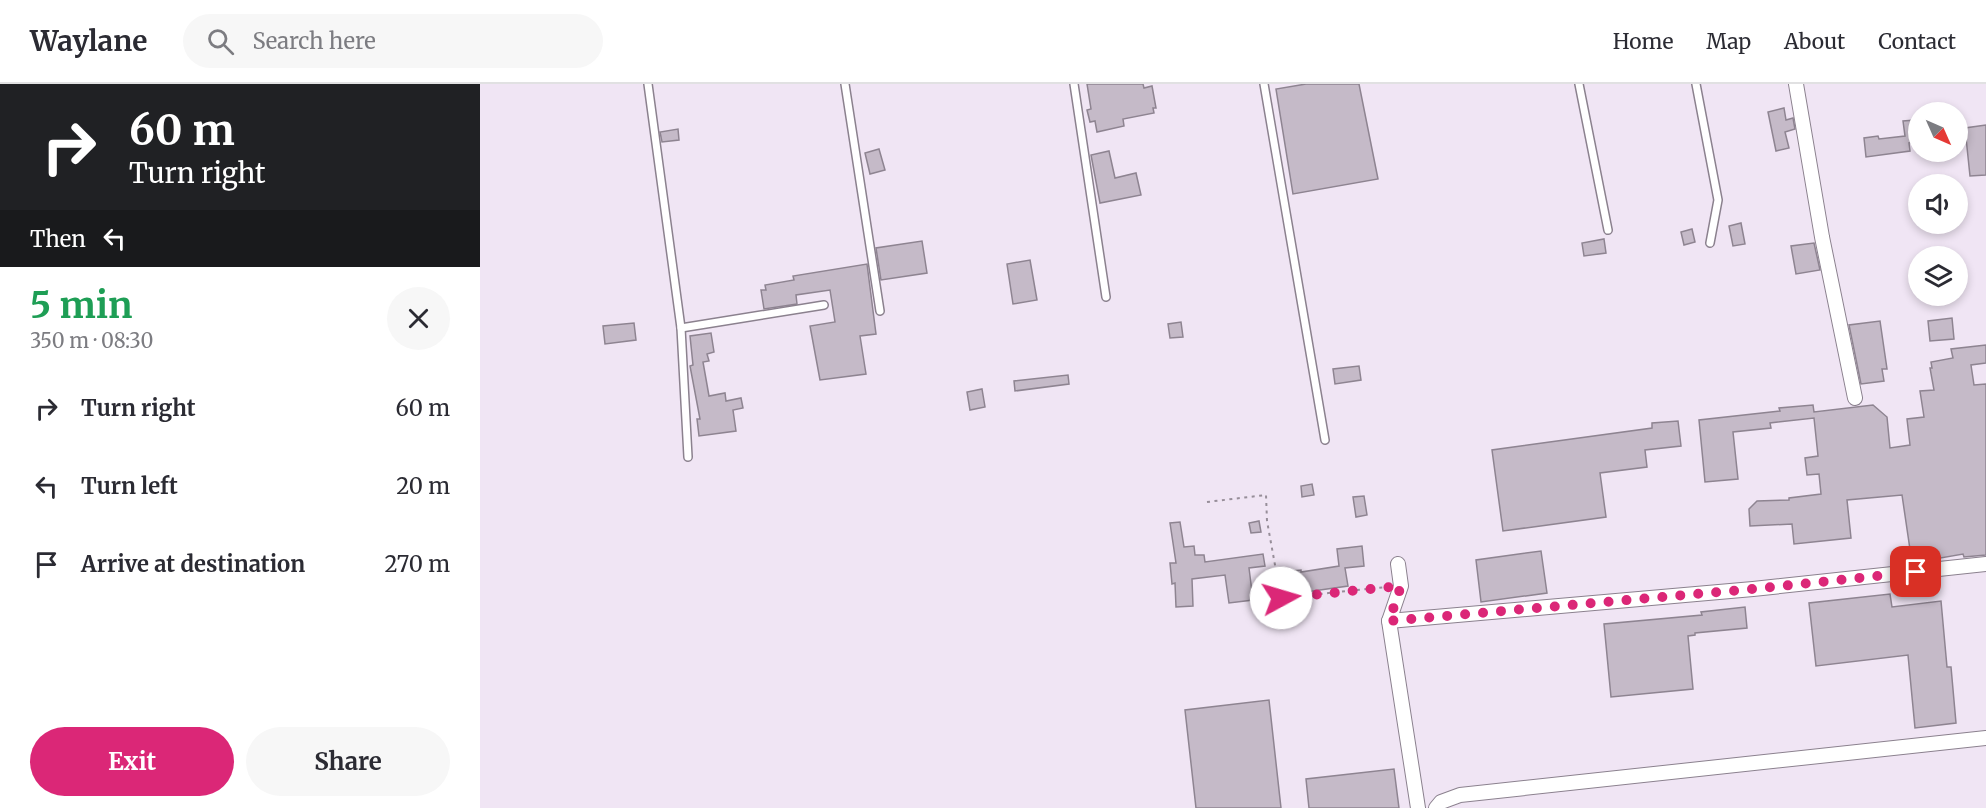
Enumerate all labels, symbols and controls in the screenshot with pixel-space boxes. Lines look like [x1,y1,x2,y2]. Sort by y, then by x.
search box [183,14,603,68]
text: Waylane [30,23,147,59]
icon: search [204,25,237,58]
text: Search here [252,27,376,55]
text: Home [1613,28,1673,55]
text: Map [1706,28,1751,55]
text: About [1784,28,1845,55]
text: Contact [1878,28,1956,55]
north arrow [1908,102,1968,162]
map controls [1908,102,1968,306]
text: 60 m [129,104,235,156]
icon: right [30,108,108,186]
text: Turn right [129,156,266,190]
button: sound [1908,174,1968,234]
icon: left [98,222,131,255]
text: Then [30,225,86,253]
button: layers [1908,246,1968,306]
text: 5 min [30,283,132,328]
button: close [387,287,450,350]
text: 350 m · 08:30 [30,328,153,353]
icon: right [30,392,63,425]
text: Turn right [81,394,195,422]
text: 60 m [396,394,450,422]
icon: left [30,470,63,503]
text: Turn left [81,472,178,500]
text: 20 m [396,472,450,500]
pin [1890,546,1941,597]
icon: arrive [30,548,63,581]
text: Arrive at destination [81,550,305,578]
text: 270 m [384,550,450,578]
icon: arrive [1899,555,1932,588]
position arrow [1249,566,1313,630]
button: Exit [30,727,234,796]
button: Share [246,727,450,796]

